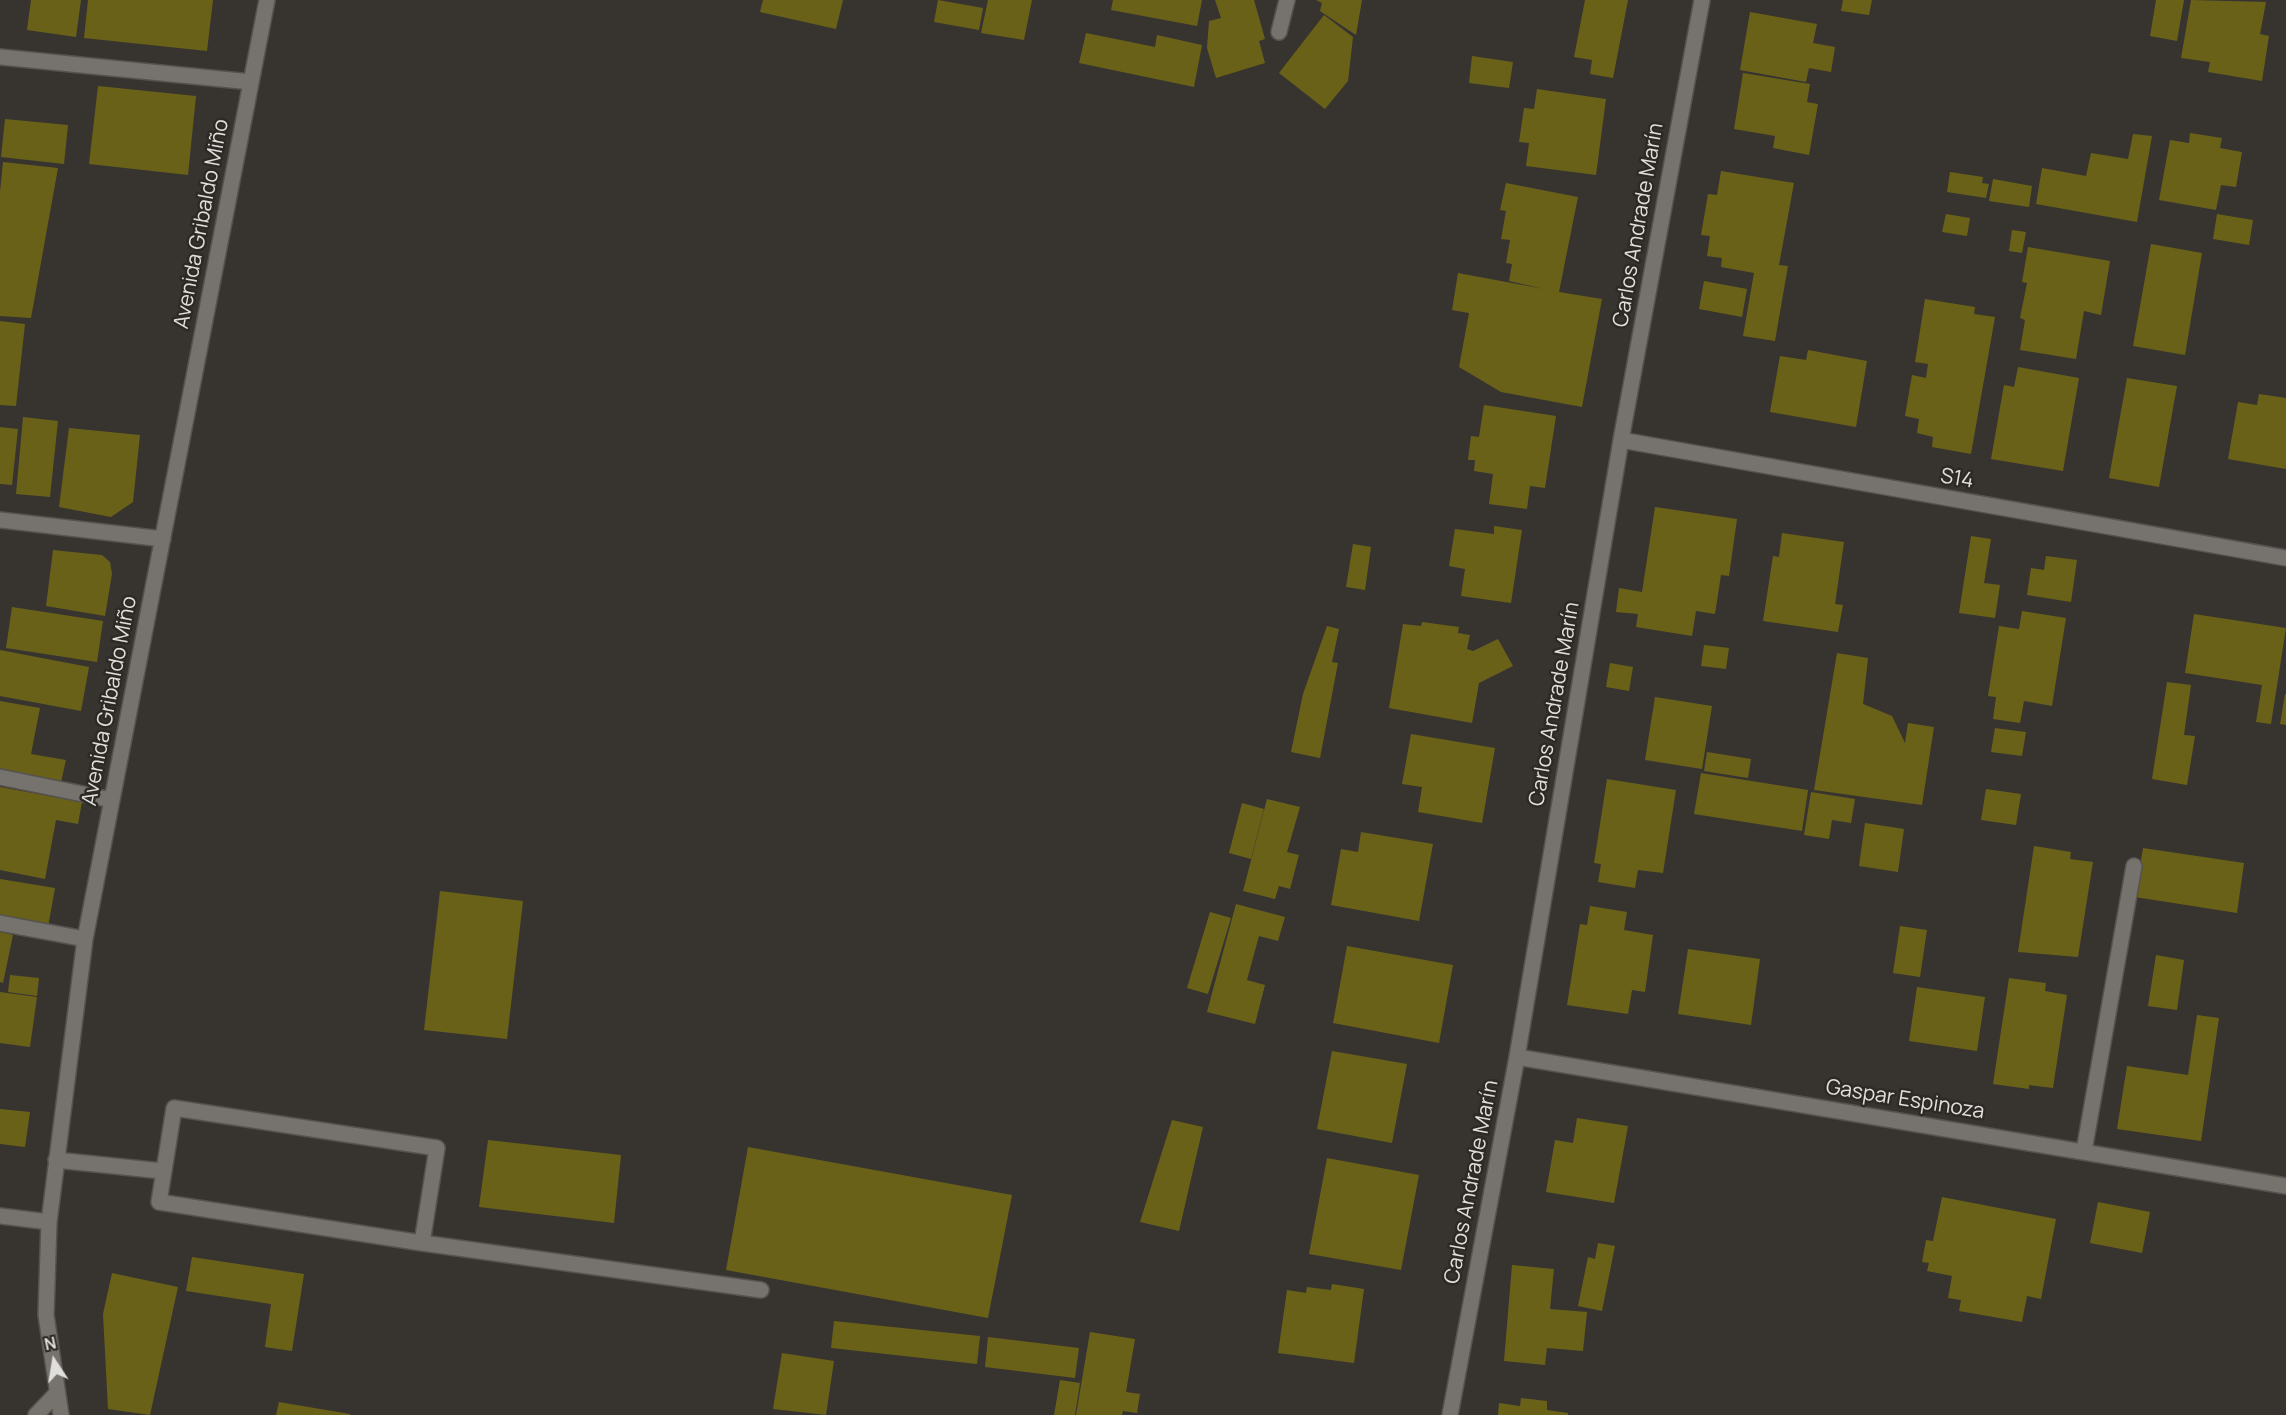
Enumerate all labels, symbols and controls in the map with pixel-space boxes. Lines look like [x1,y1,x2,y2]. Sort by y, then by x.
street label: Avenida Gribaldo Miño [169,117,235,331]
street label: Carlos Andrade Marín [1609,121,1669,329]
street label: S14 [1938,464,1976,494]
street label: Avenida Gribaldo Miño [77,594,143,808]
street label: Carlos Andrade Marín [1525,600,1585,808]
street label: Gaspar Espinoza [1824,1075,1986,1125]
street label: Carlos Andrade Marín [1440,1078,1504,1286]
north arrow [24,1331,84,1391]
text: N [42,1331,58,1355]

